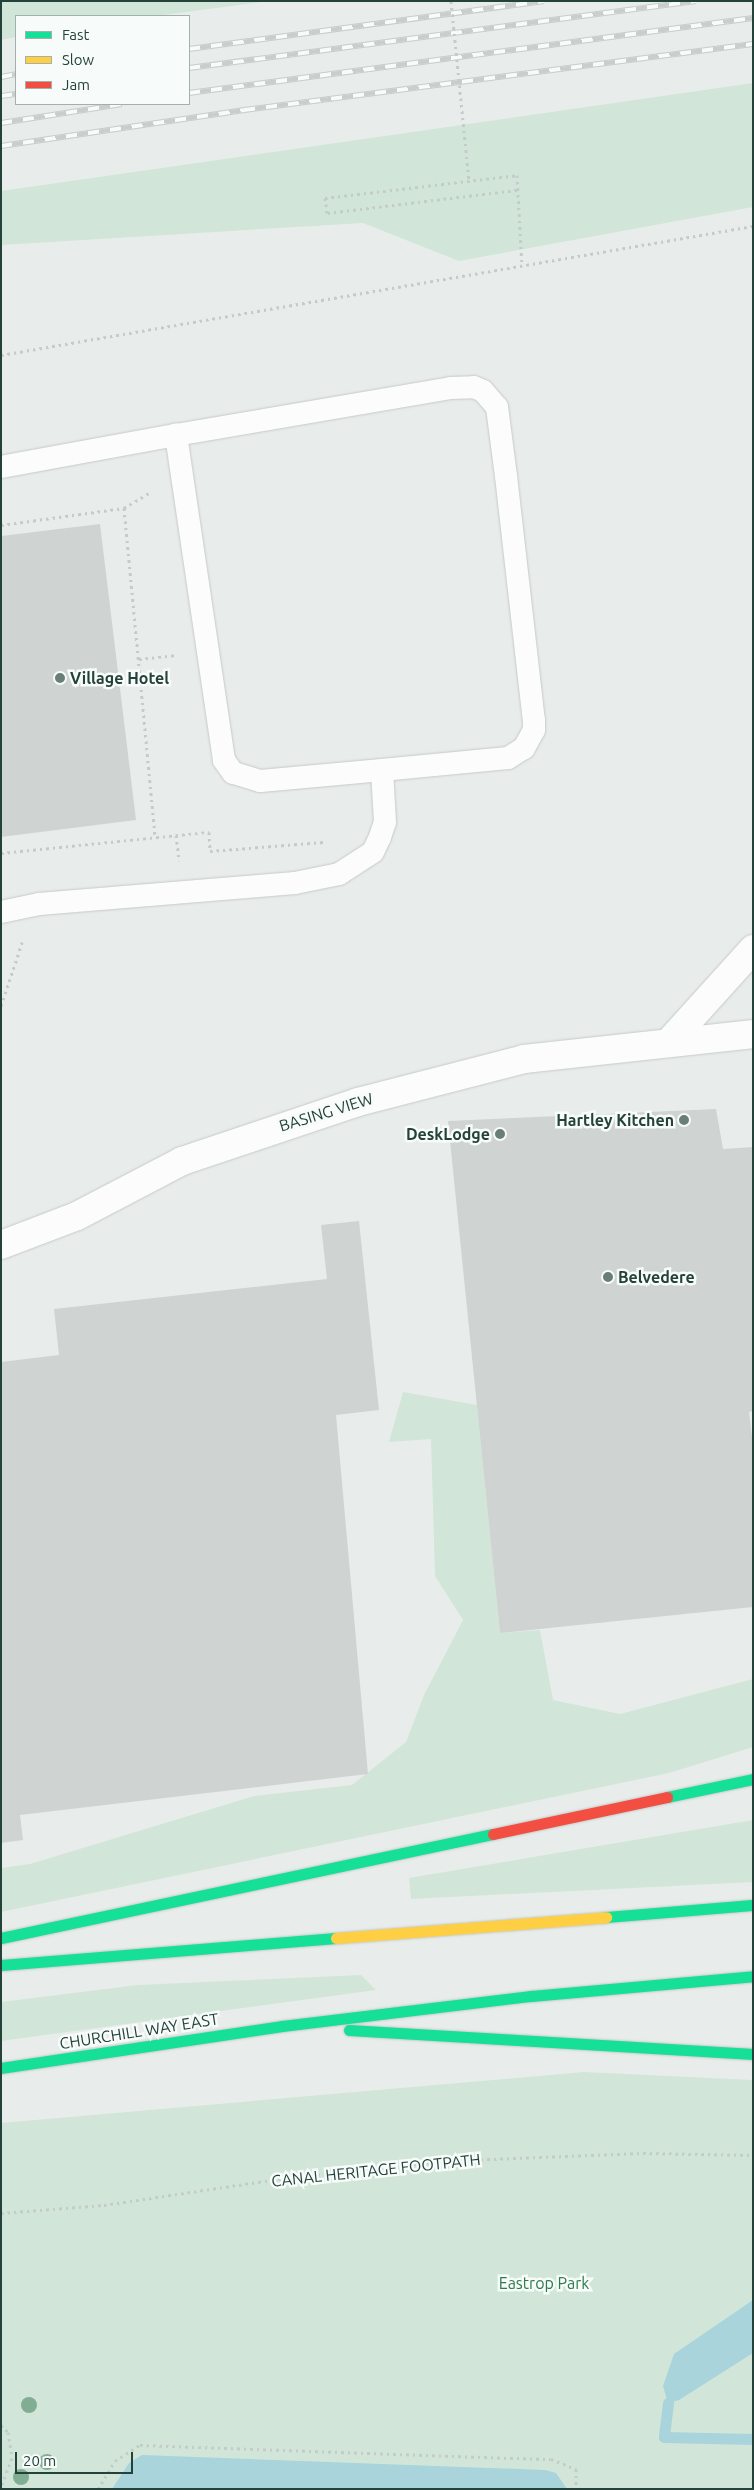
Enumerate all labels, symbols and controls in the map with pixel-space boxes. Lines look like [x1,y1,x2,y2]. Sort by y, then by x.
legend [15,15,190,105]
text: Fast [62,26,89,43]
text: Slow [62,51,94,68]
text: Jam [62,76,90,93]
place label: Village Hotel [70,668,169,688]
marker: Village Hotel [54,672,66,684]
street label: BASING VIEW [277,1089,375,1135]
place label: Hartley Kitchen [556,1110,674,1130]
marker: Hartley Kitchen [678,1114,690,1126]
place label: DeskLodge [406,1124,490,1144]
marker: DeskLodge [494,1128,506,1140]
place label: Belvedere [618,1267,695,1287]
marker: Belvedere [602,1271,614,1283]
street label: CHURCHILL WAY EAST [58,2009,220,2053]
street label: CANAL HERITAGE FOOTPATH [270,2149,482,2191]
park label: Eastrop Park [499,2273,589,2293]
scale bar [18,2442,135,2474]
text: 20 m [23,2452,56,2469]

